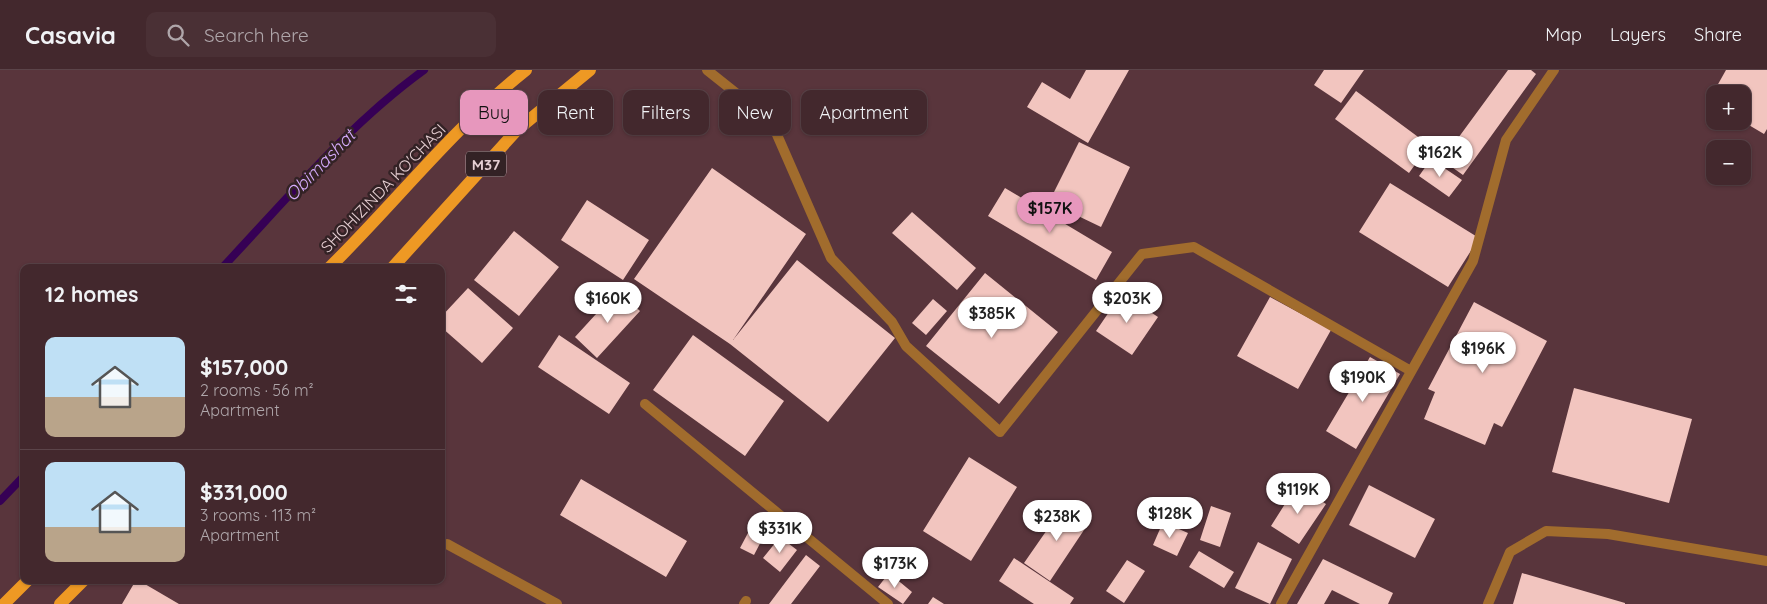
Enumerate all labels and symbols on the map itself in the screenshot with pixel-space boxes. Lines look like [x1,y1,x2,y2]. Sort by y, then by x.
street label: SHOHIZINDA KO'CHASI [316,119,450,257]
water label: Obimashat [280,123,361,206]
pin: $162K [1405,136,1475,178]
road number: M37 [466,152,506,176]
pin: $157K [1015,191,1085,234]
pin: $160K [573,282,643,324]
pin: $203K [1092,282,1162,324]
pin: $385K [957,296,1027,339]
pin: $196K [1448,332,1518,374]
pin: $190K [1328,360,1398,403]
pin: $119K [1263,472,1333,515]
pin: $128K [1135,496,1205,539]
pin: $238K [1022,500,1092,542]
pin: $331K [745,512,815,554]
pin: $173K [860,546,930,589]

